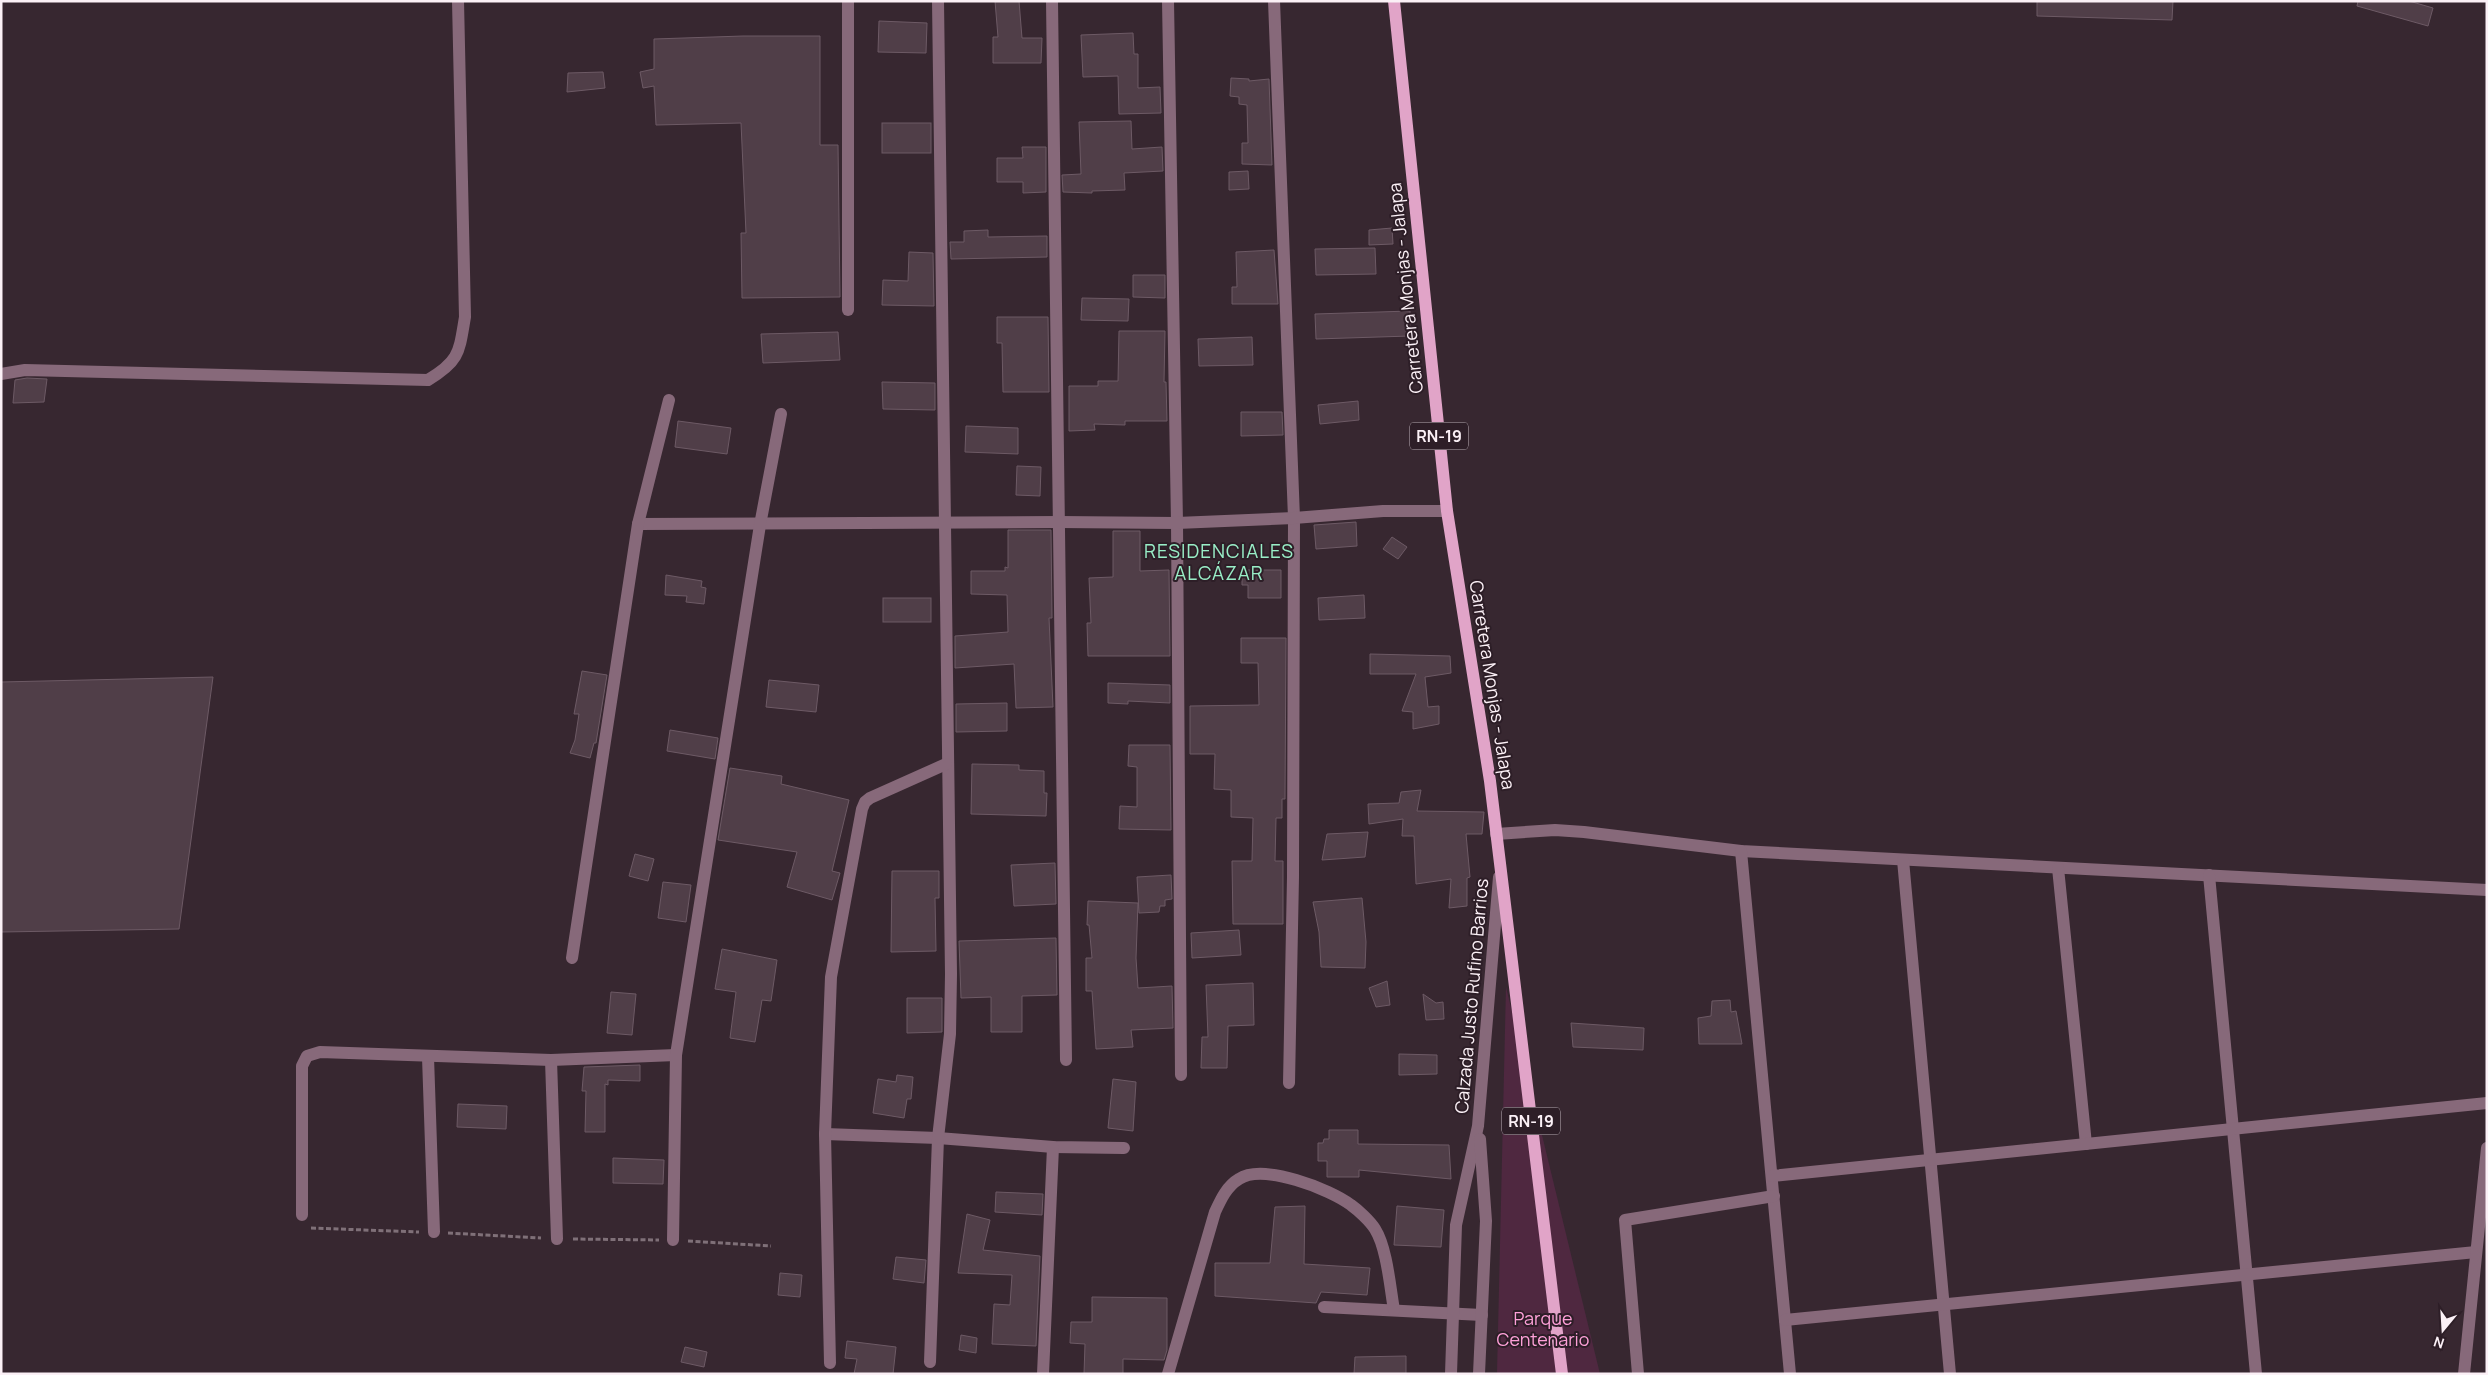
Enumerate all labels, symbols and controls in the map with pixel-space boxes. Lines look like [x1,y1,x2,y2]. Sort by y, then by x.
street label: Carretera Monjas - Jalapa [1382,182,1428,395]
road number: RN-19 [1410,422,1468,450]
district label: RESIDENCIALES ALCÁZAR [1144,538,1294,586]
street label: Carretera Monjas - Jalapa [1465,578,1521,791]
street label: Calzada Justo Rufino Barrios [1449,877,1493,1114]
road number: RN-19 [1502,1108,1560,1134]
north arrow [2418,1305,2468,1355]
park label: Parque Centenario [1497,1306,1589,1351]
text: N [2431,1332,2447,1353]

